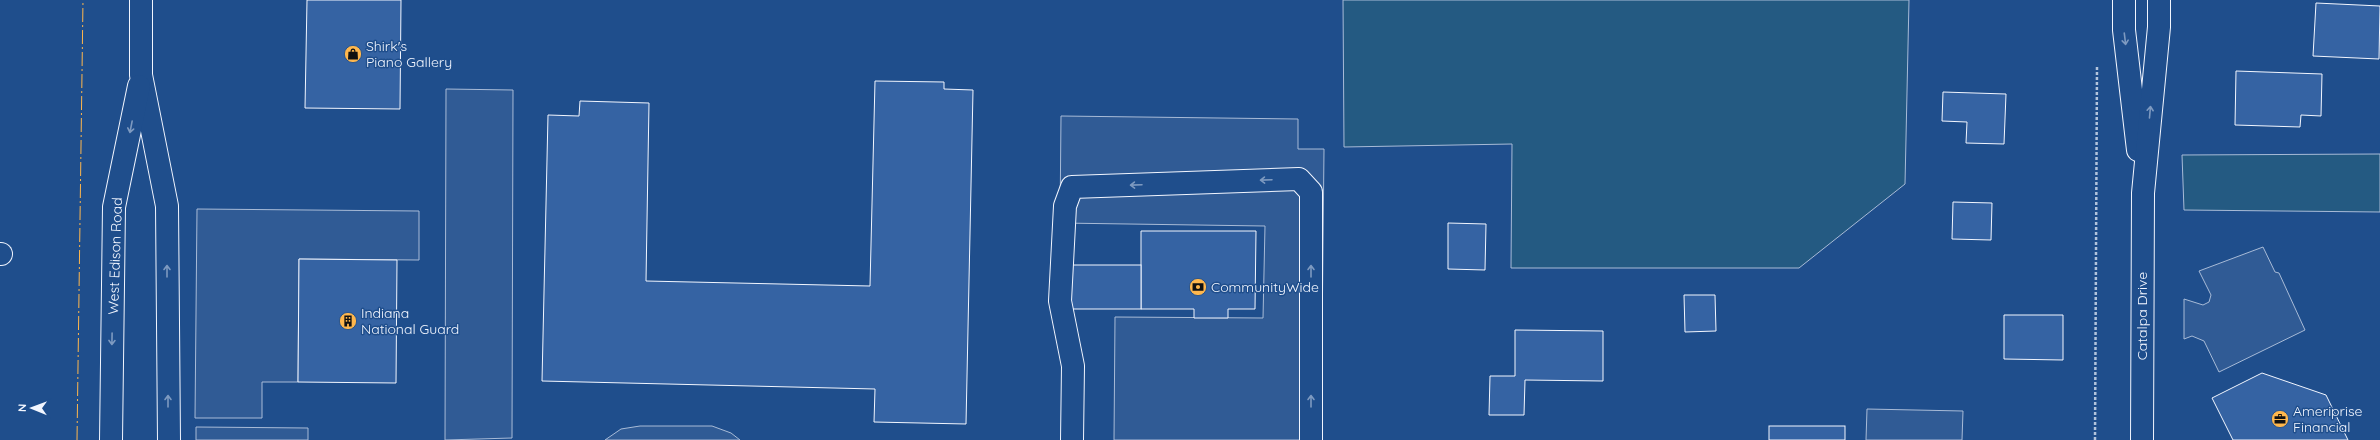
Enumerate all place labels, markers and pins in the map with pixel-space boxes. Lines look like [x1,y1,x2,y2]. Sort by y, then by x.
place label: Shirk's Piano Gallery [366,37,452,71]
shop icon: Shirk's Piano Gallery [343,44,363,64]
bank icon: CommunityWide [1188,277,1208,297]
place label: CommunityWide [1211,278,1319,296]
place label: Indiana National Guard [361,304,459,338]
building icon: Indiana National Guard [338,311,358,331]
place label: Ameriprise Financial [2293,402,2363,436]
office icon: Ameriprise Financial [2270,409,2290,429]

